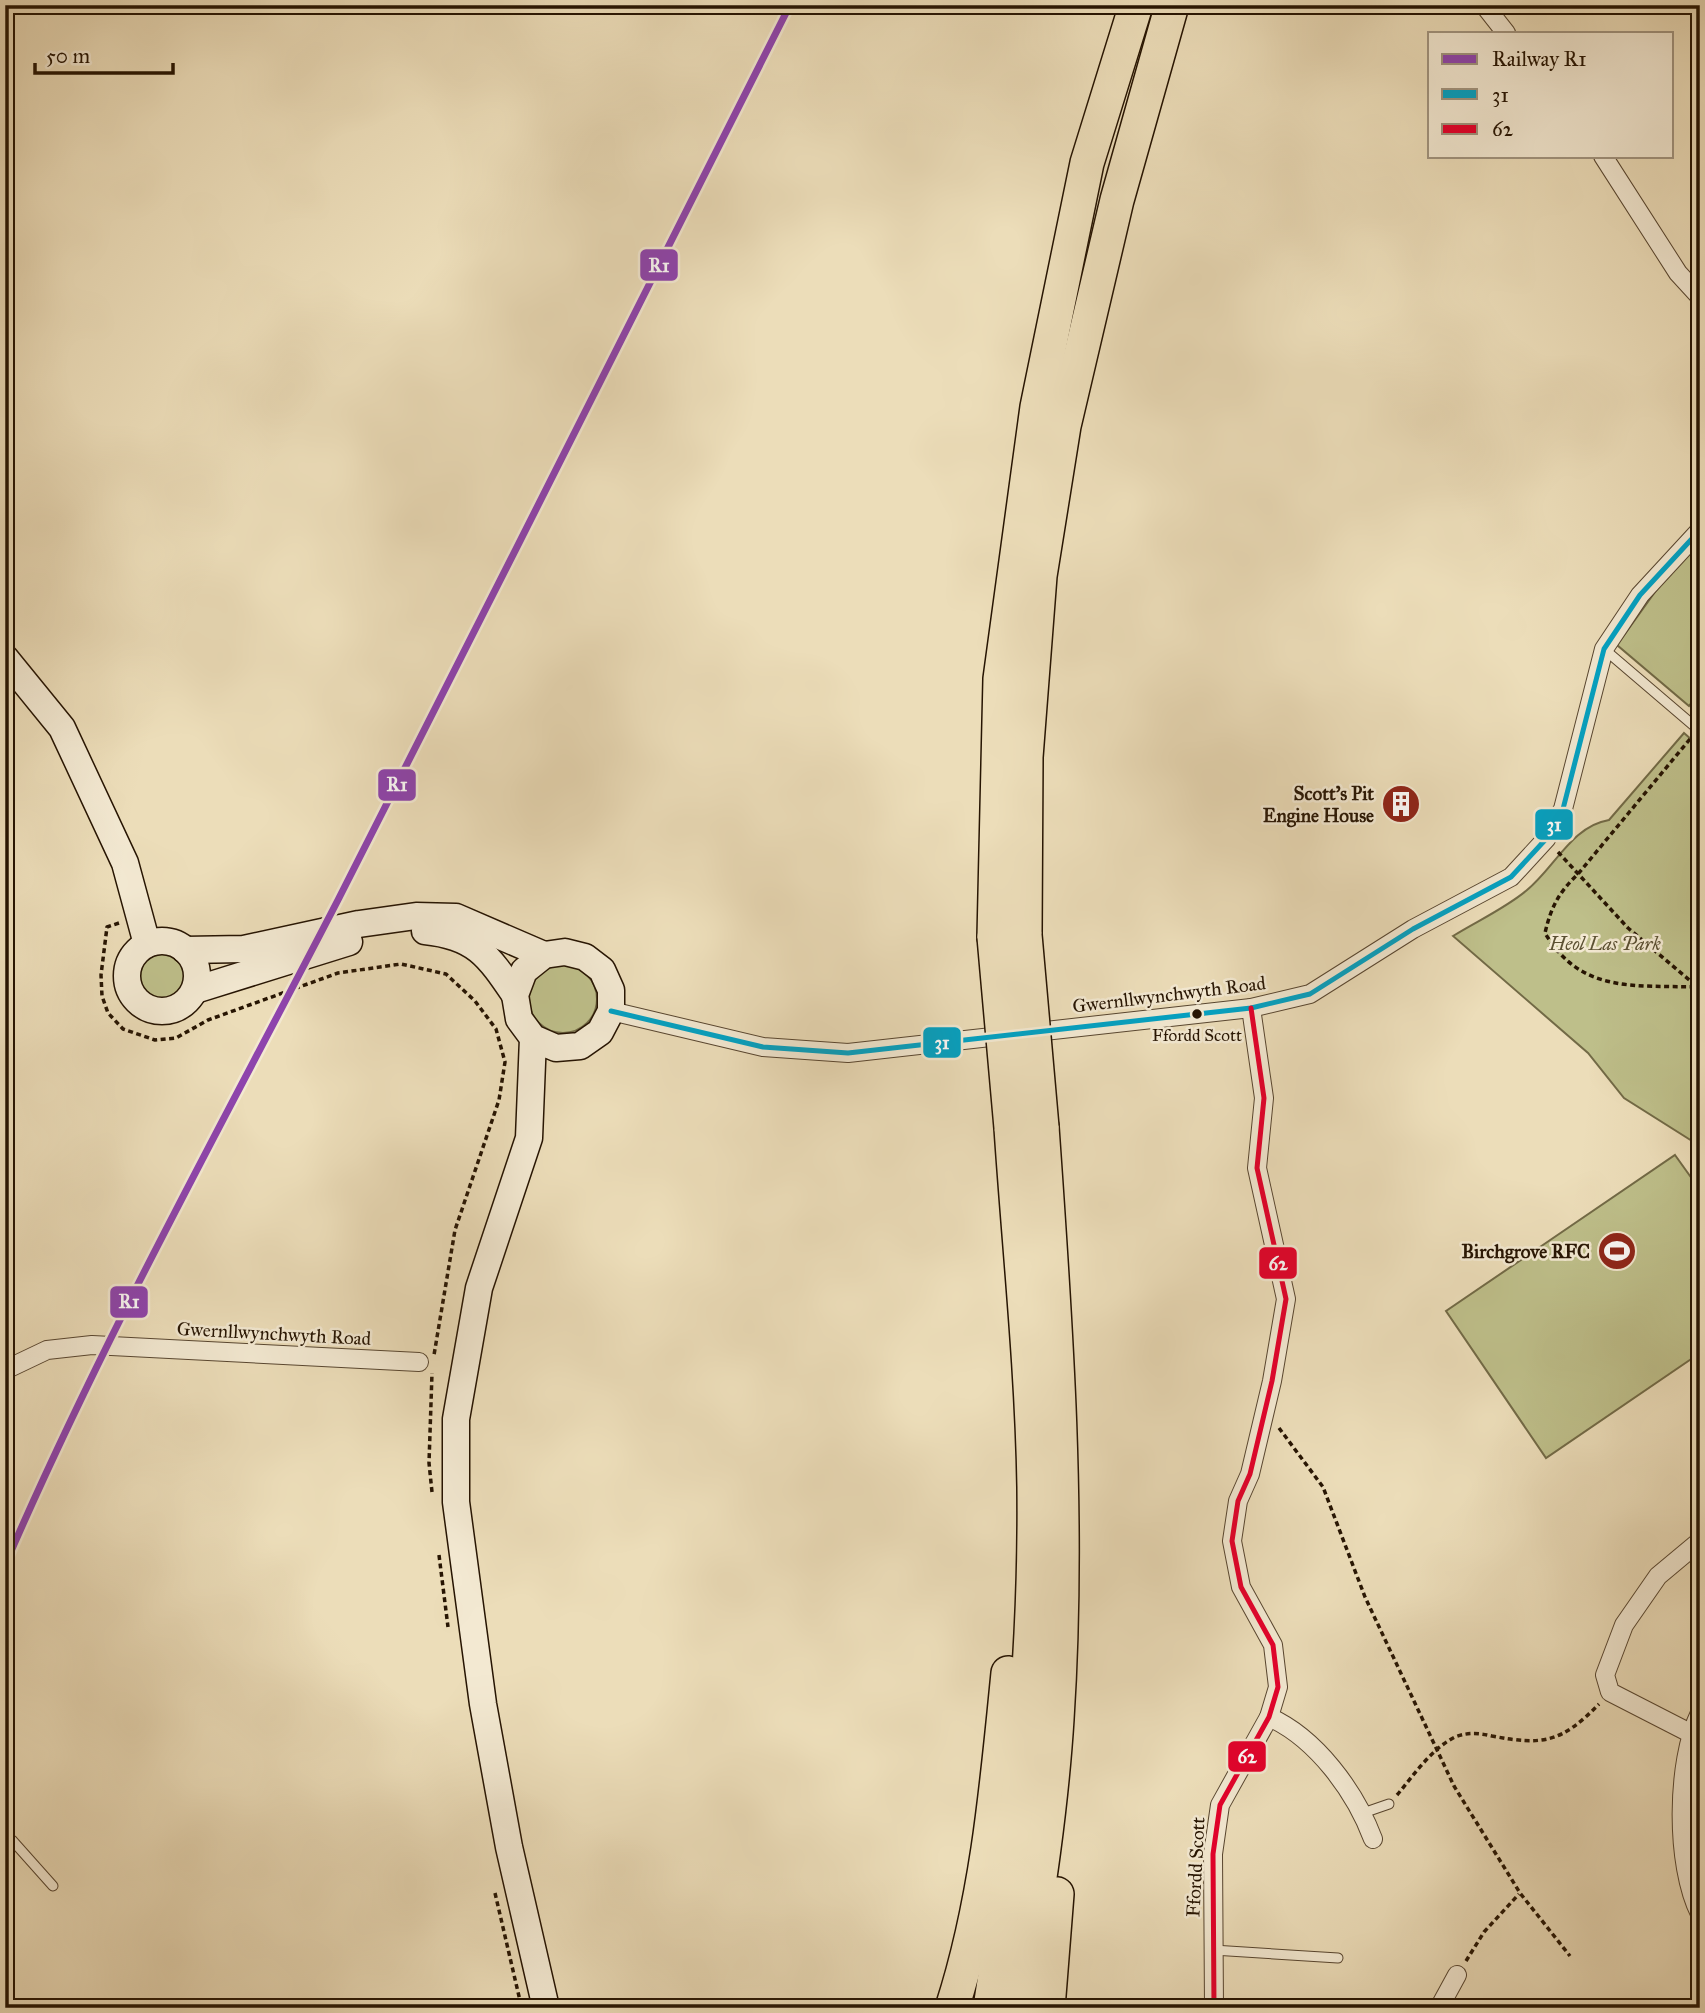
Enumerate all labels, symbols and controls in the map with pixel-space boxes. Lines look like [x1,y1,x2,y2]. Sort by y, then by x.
scale bar [35,32,173,76]
legend [1428,32,1674,158]
text: 50 m [46,43,91,69]
text: Railway R1 [1492,46,1587,72]
text: 31 [1492,82,1509,108]
text: 62 [1492,116,1514,142]
line badge: R1 [639,248,679,282]
text: R1 [649,254,670,277]
line badge: R1 [377,768,417,802]
text: R1 [387,773,408,796]
place label: Scott's Pit Engine House [1263,782,1374,828]
building icon: Scott's Pit Engine House [1380,783,1422,825]
line badge: 31 [1534,808,1574,841]
text: 31 [1546,813,1562,837]
park label: Heol Las Park [1548,932,1662,955]
street label: Gwernllwynchwyth Road [1071,971,1268,1018]
marker: Ffordd Scott [1190,1007,1204,1021]
place label: Ffordd Scott [1152,1025,1242,1046]
line badge: 31 [922,1026,962,1059]
text: 31 [934,1031,950,1055]
sports icon: Birchgrove RFC [1596,1230,1638,1272]
place label: Birchgrove RFC [1462,1240,1590,1264]
line badge: 62 [1258,1246,1298,1280]
text: 62 [1268,1252,1288,1275]
line badge: R1 [109,1285,149,1319]
text: R1 [119,1290,140,1313]
street label: Gwernllwynchwyth Road [176,1317,372,1350]
line badge: 62 [1227,1740,1267,1773]
text: 62 [1237,1745,1257,1768]
street label: Ffordd Scott [1181,1816,1210,1918]

